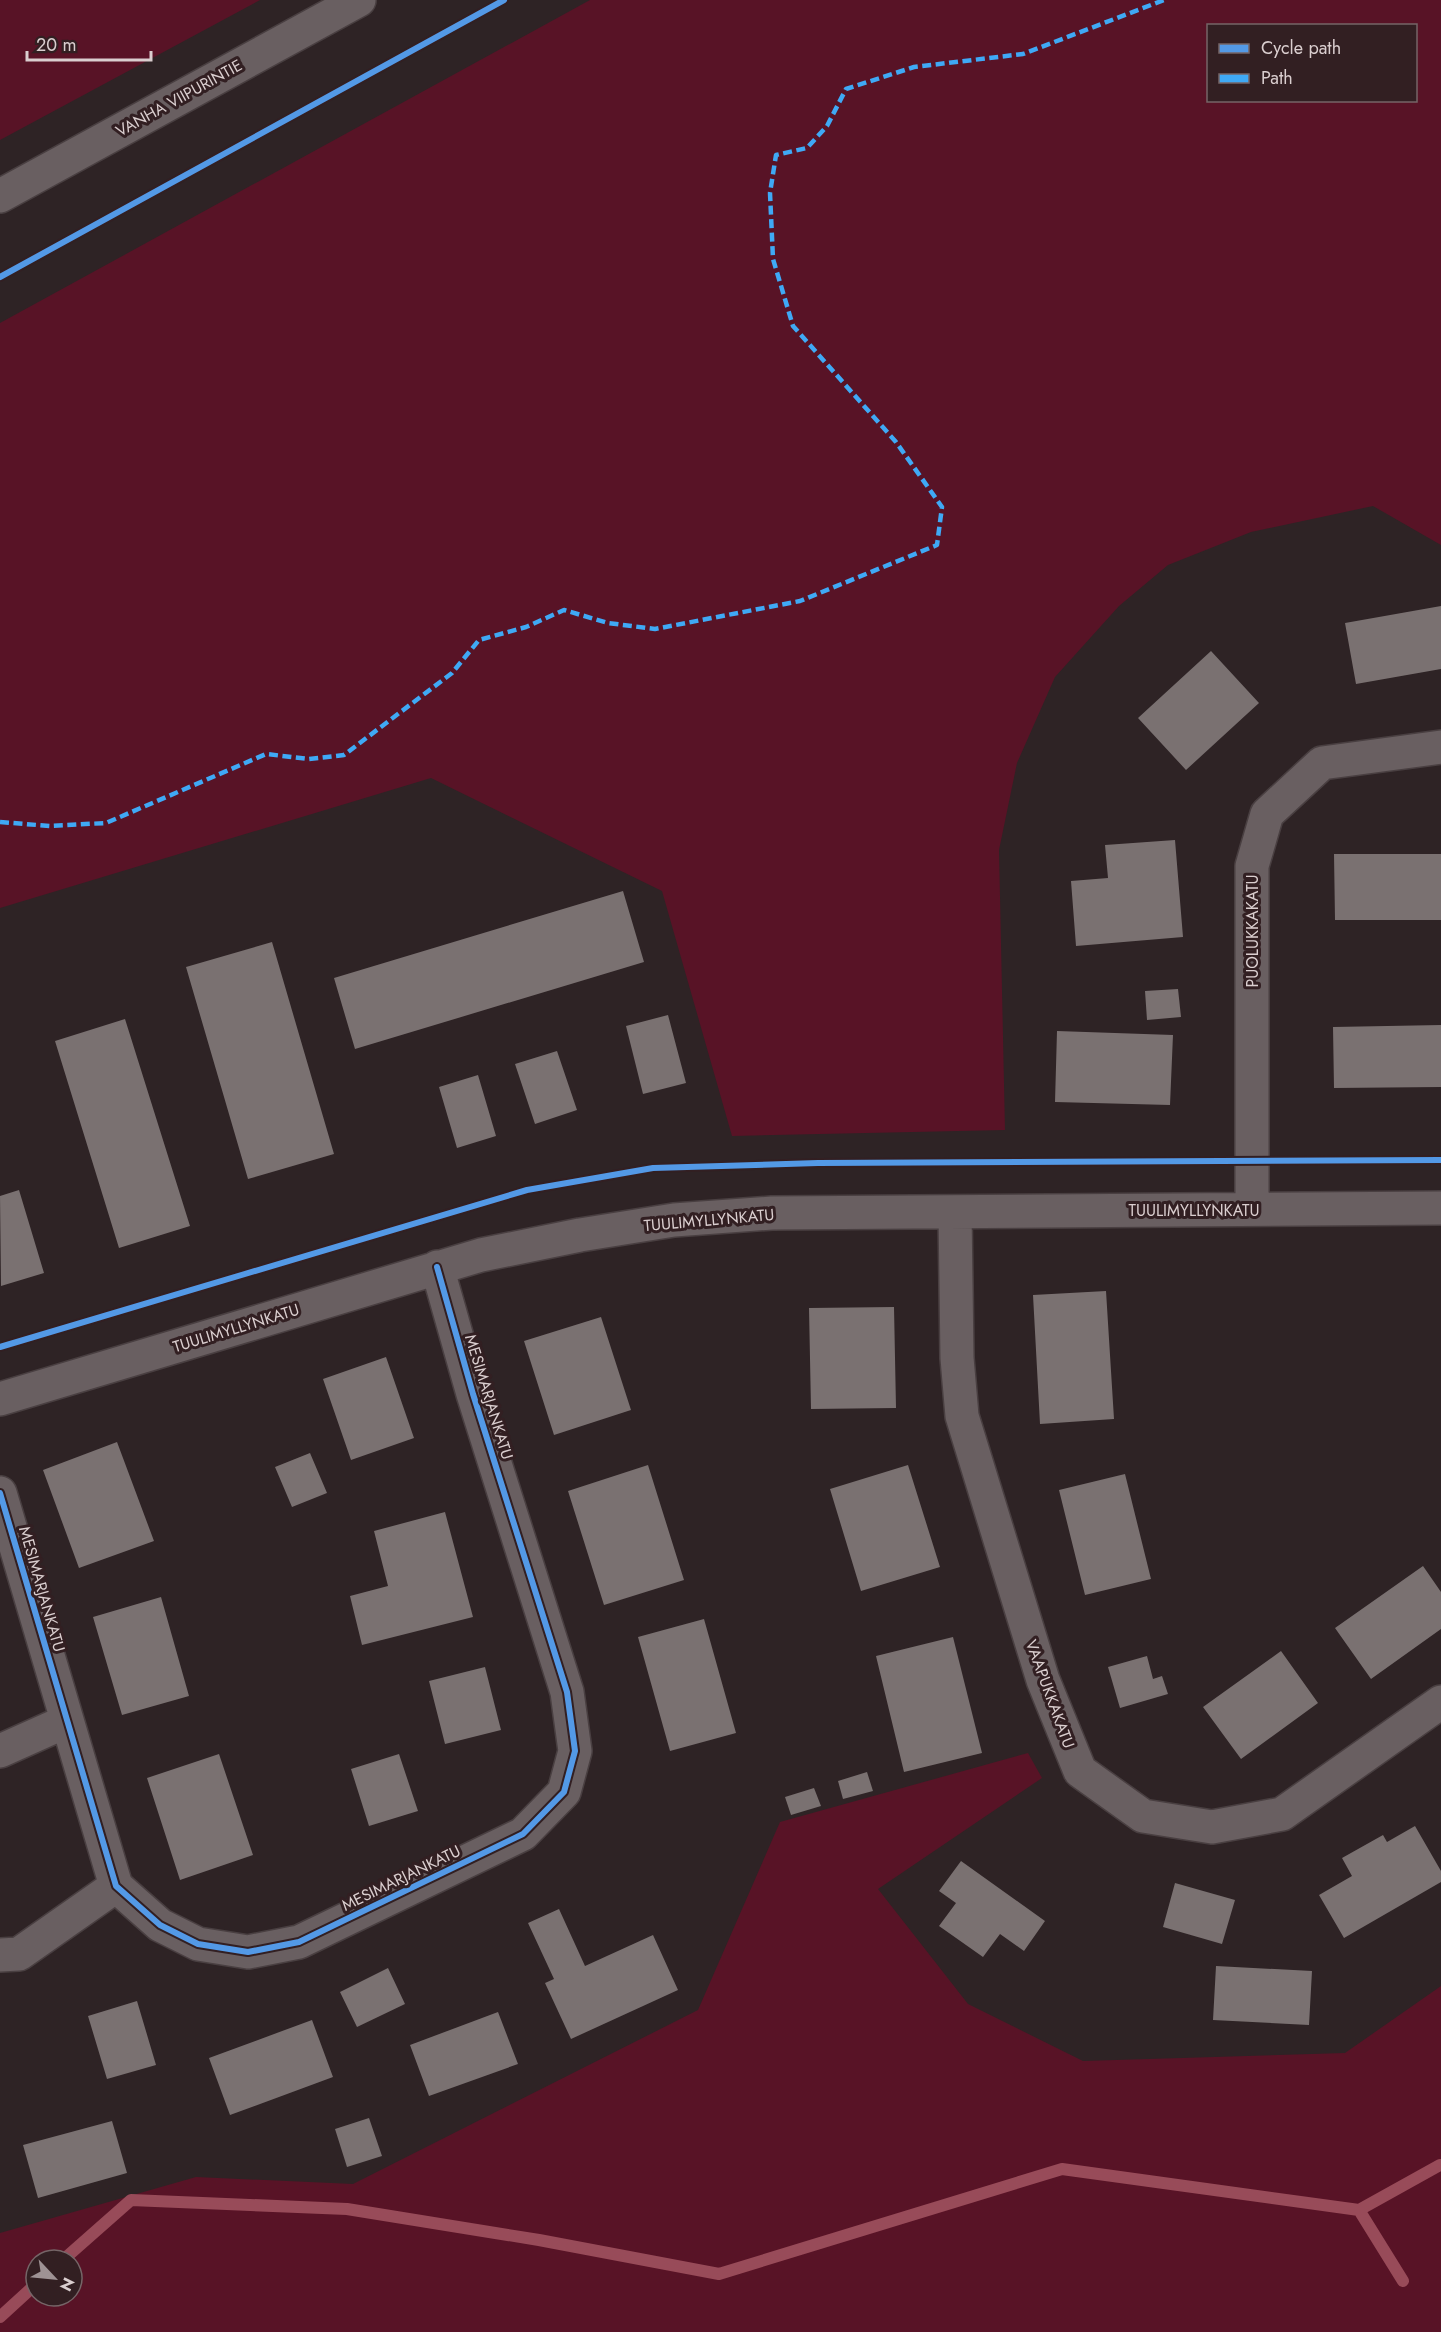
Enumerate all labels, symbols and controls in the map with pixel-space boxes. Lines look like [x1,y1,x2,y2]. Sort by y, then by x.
scale bar [27,24,152,62]
legend [1207,24,1417,102]
text: 20 m [36,32,76,58]
text: Cycle path [1261,35,1341,61]
street label: VANHA VIIPURINTIE [112,54,246,142]
text: Path [1261,65,1293,91]
street label: PUOLUKKAKATU [1241,874,1264,988]
street label: TUULIMYLLYNKATU [1128,1199,1260,1222]
street label: TUULIMYLLYNKATU [643,1203,775,1237]
street label: TUULIMYLLYNKATU [170,1298,302,1358]
street label: MESIMARJANKATU [459,1332,519,1462]
street label: MESIMARJANKATU [13,1524,71,1654]
street label: VAAPUKKAKATU [1020,1637,1080,1751]
street label: MESIMARJANKATU [338,1839,464,1917]
north arrow [24,2248,84,2308]
text: N [54,2274,80,2295]

